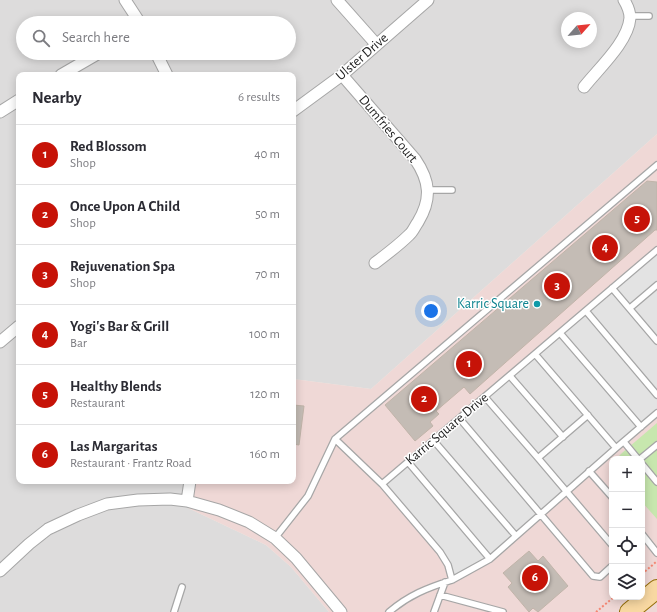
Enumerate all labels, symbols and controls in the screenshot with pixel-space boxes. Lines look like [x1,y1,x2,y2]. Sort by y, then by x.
north arrow [561,12,597,48]
search box [16,16,296,60]
icon: search [30,27,52,49]
text: Search here [62,30,130,45]
street label: Ulster Drive [333,31,391,83]
text: Nearby [32,89,82,106]
text: 6 results [238,91,280,104]
street label: Dumfries Court [356,93,420,166]
text: Red Blossom [70,139,147,154]
text: 1 [43,148,47,161]
text: 40 m [254,148,280,161]
text: Shop [70,157,96,170]
text: Once Upon A Child [70,199,180,214]
pin: 5 [624,204,650,234]
text: 2 [42,208,48,221]
text: 50 m [255,208,280,221]
text: Shop [70,217,96,230]
pin: 4 [592,233,618,263]
text: Rejuvenation Spa [70,259,175,274]
text: 3 [42,268,48,281]
text: 70 m [255,268,280,281]
pin: 3 [544,271,570,301]
text: Shop [70,277,96,290]
place label: Karric Square [457,297,529,311]
marker: Karric Square [532,299,542,309]
your location [421,301,441,321]
text: Yogi's Bar & Grill [70,319,169,334]
text: 4 [42,328,48,341]
text: 100 m [249,328,280,341]
text: Bar [70,337,87,350]
pin: 1 [456,349,482,379]
text: Healthy Blends [70,379,162,394]
pin: 2 [411,384,437,414]
text: 5 [42,388,48,401]
text: 120 m [250,388,280,401]
street label: Karric Square Drive [403,390,491,468]
text: Restaurant [70,397,125,410]
text: Las Margaritas [70,439,157,454]
text: 6 [42,448,48,461]
text: 160 m [250,448,280,461]
map controls [609,456,645,600]
button: + [609,456,645,492]
text: Restaurant · Frantz Road [70,457,192,470]
button: − [609,492,645,528]
button: locate [609,528,645,564]
pin: 6 [522,563,548,593]
button: layers [609,564,645,600]

